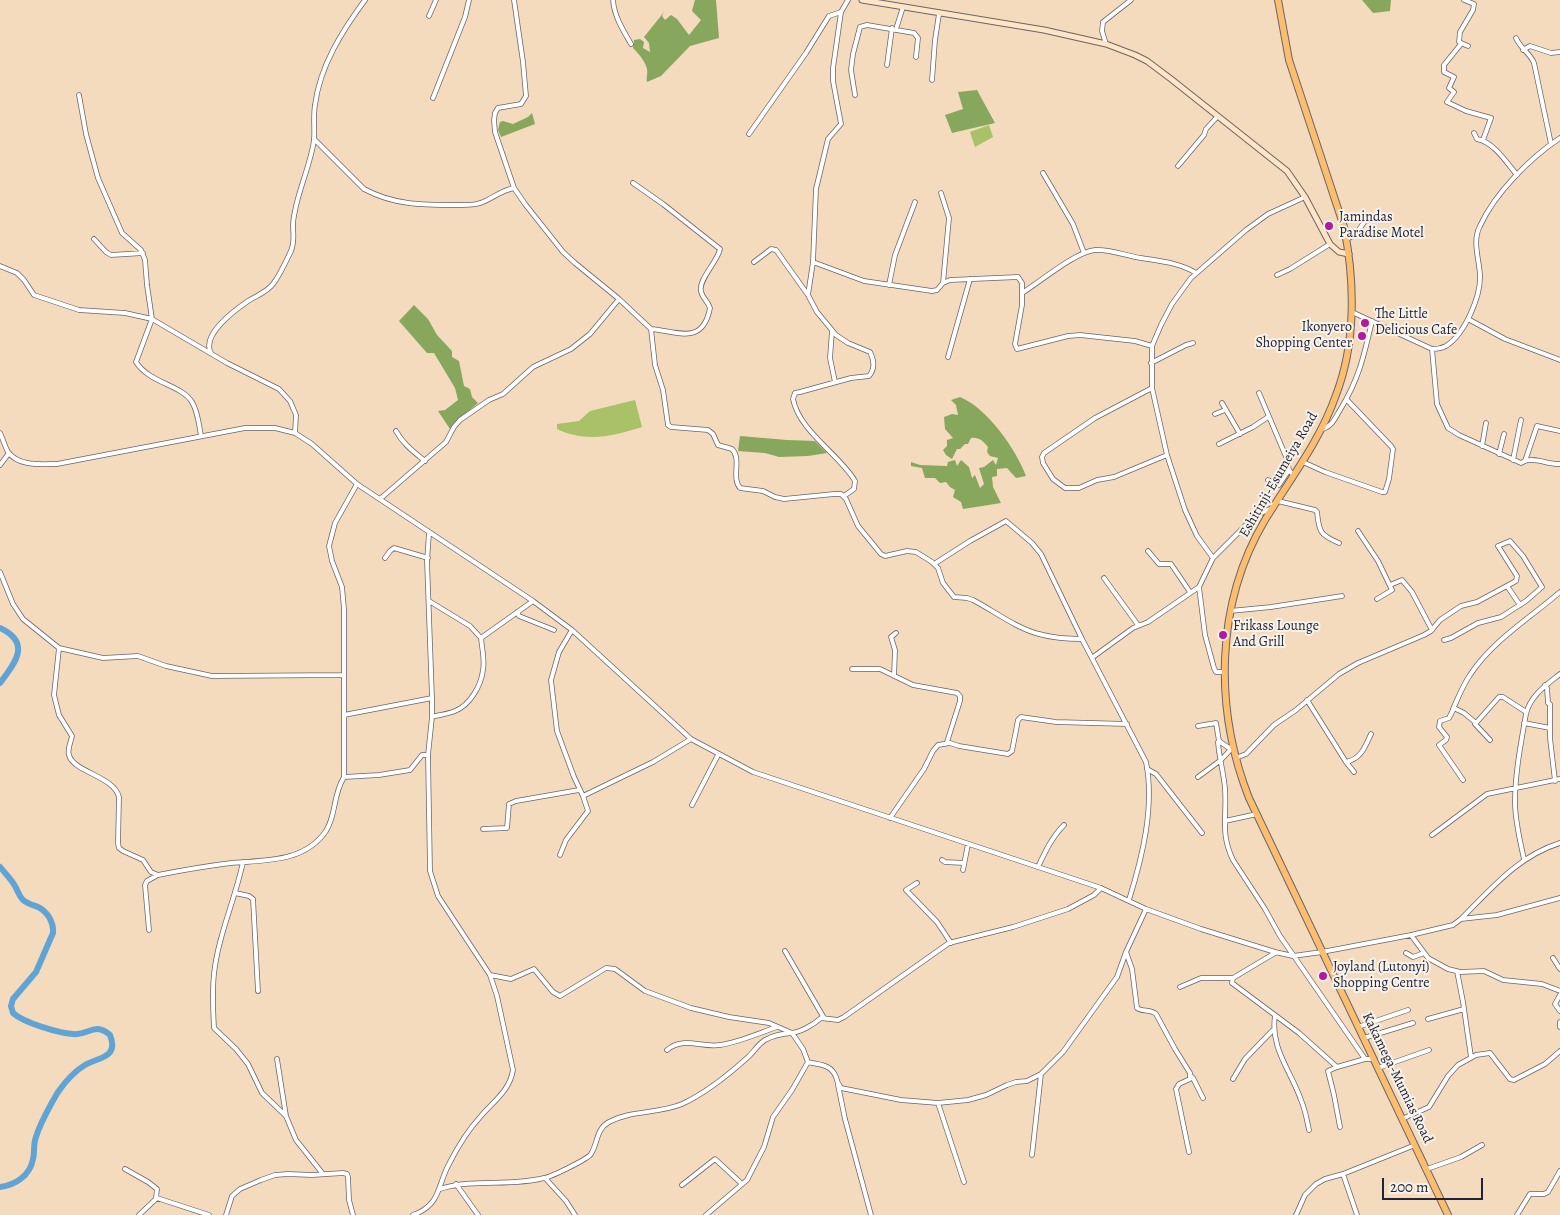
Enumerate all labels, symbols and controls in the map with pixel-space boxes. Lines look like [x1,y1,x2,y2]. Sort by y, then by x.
place label: Jamindas Paradise Motel [1339,210,1424,242]
marker: Jamindas Paradise Motel [1323,220,1335,232]
place label: The Little Delicious Cafe [1375,307,1457,340]
marker: The Little Delicious Cafe [1359,317,1371,329]
place label: Ikonyero Shopping Center [1255,320,1352,352]
marker: Ikonyero Shopping Center [1356,330,1368,342]
street label: Eshitinji-Esumeiya Road [1236,409,1322,541]
place label: Frikass Lounge And Grill [1233,619,1319,652]
marker: Frikass Lounge And Grill [1217,629,1229,641]
place label: Joyland (Lutonyi) Shopping Centre [1333,960,1429,992]
marker: Joyland (Lutonyi) Shopping Centre [1317,970,1329,982]
street label: Kakamega-Mumias Road [1358,1010,1436,1146]
scale bar [1385,1168,1486,1200]
text: 200 m [1390,1177,1429,1197]

